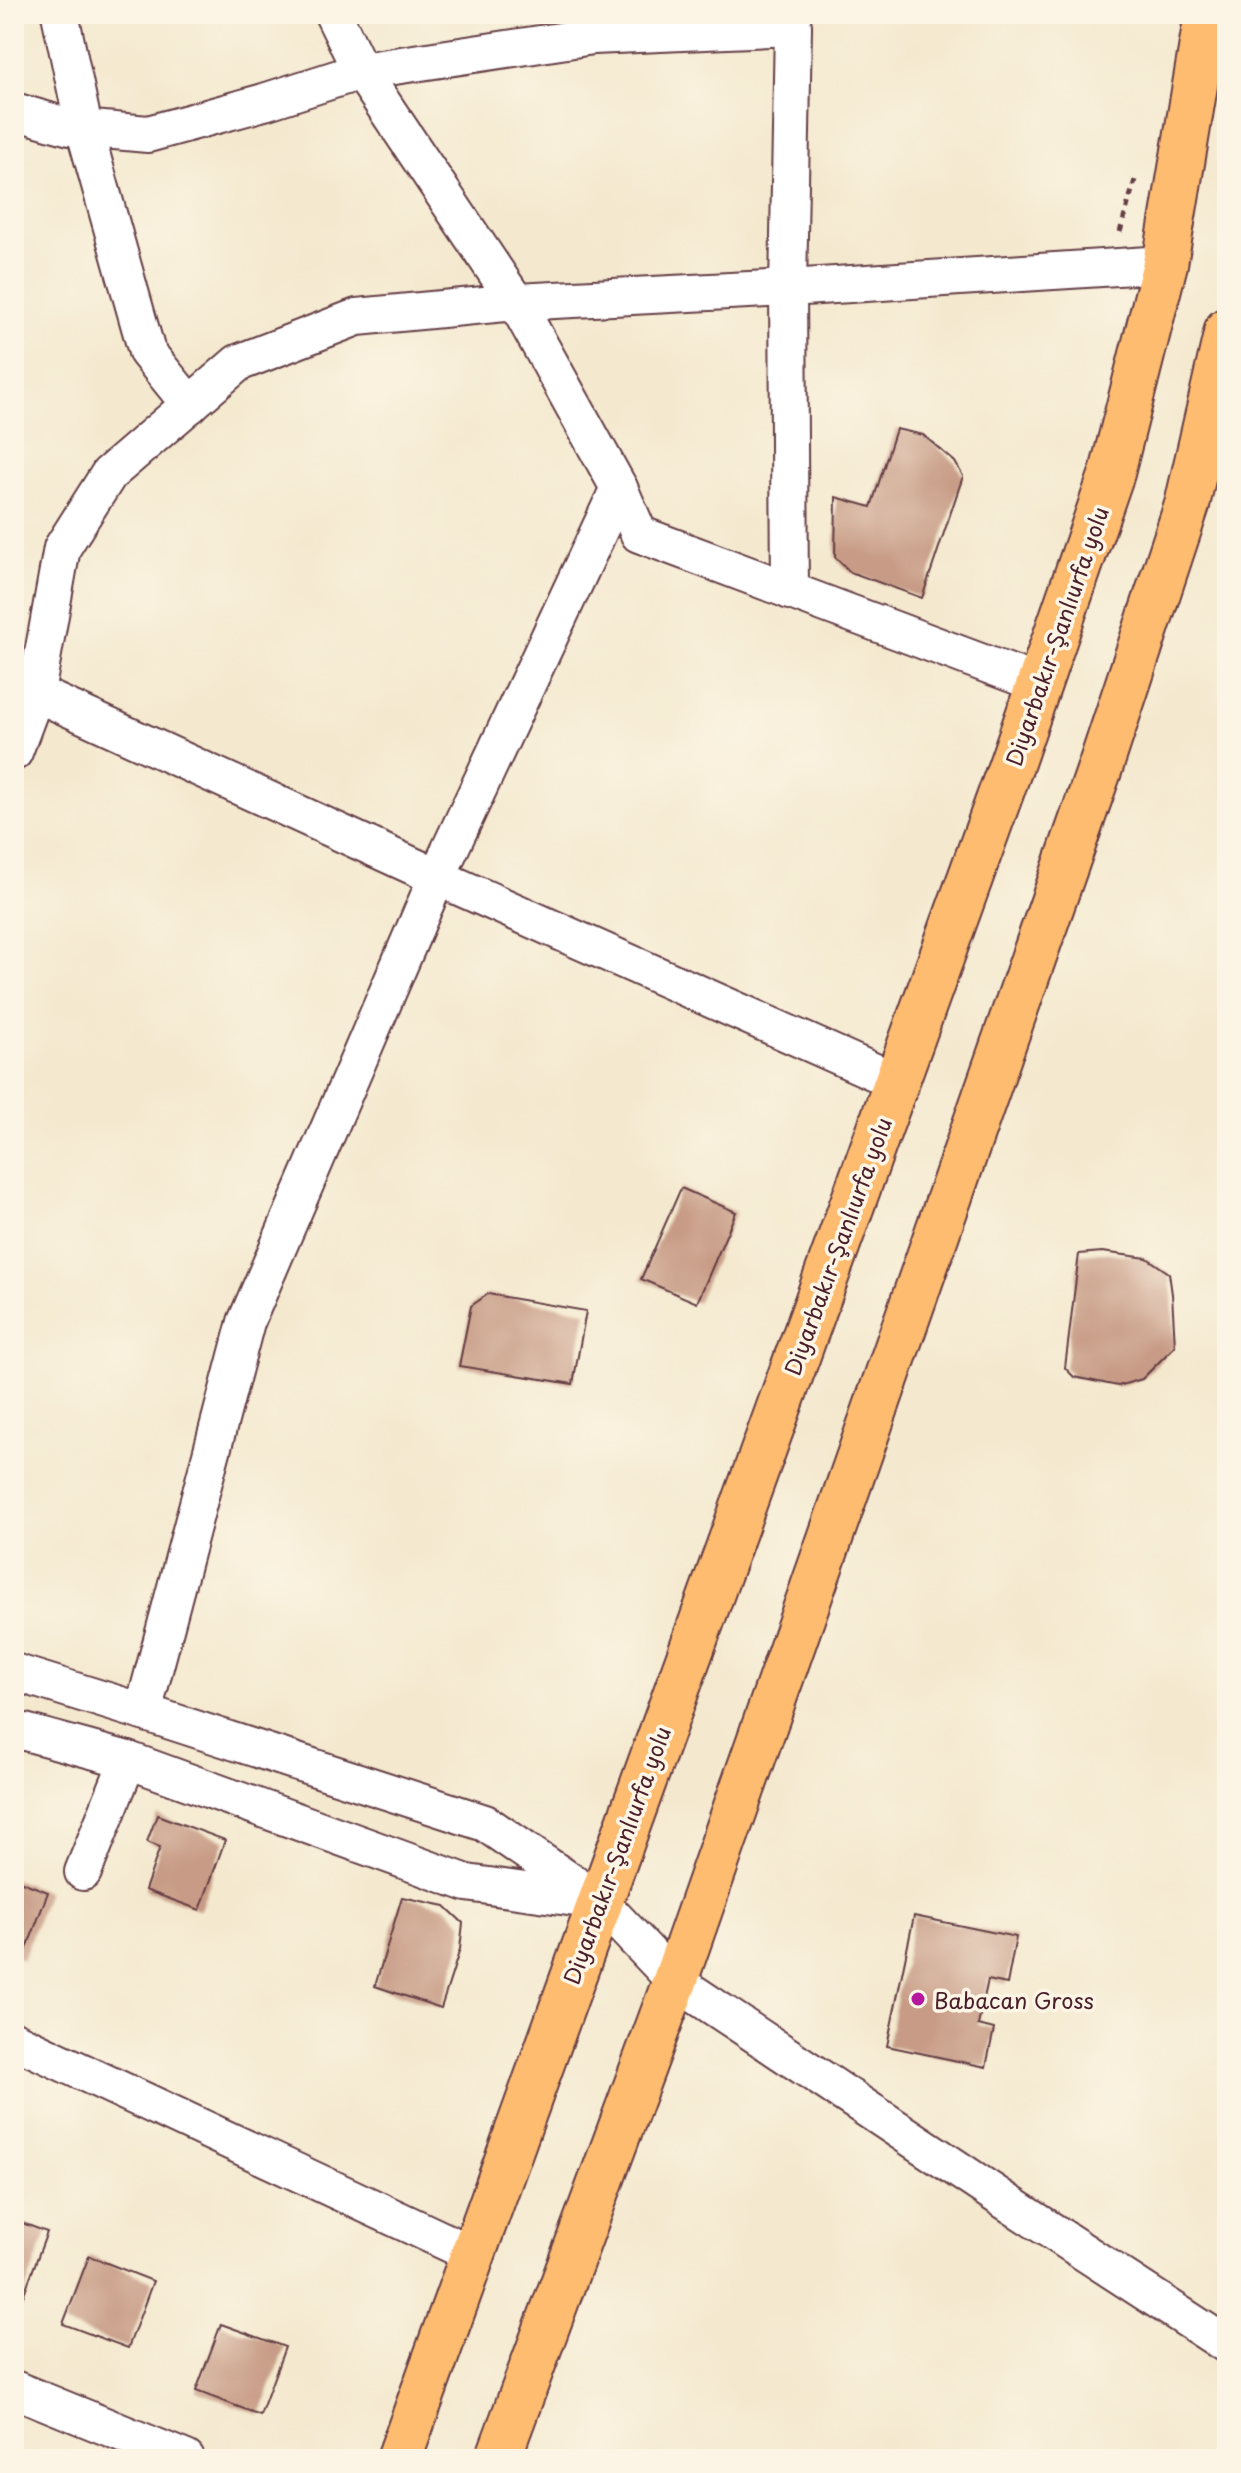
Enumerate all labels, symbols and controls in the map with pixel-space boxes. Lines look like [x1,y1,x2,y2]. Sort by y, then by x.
street label: Diyarbakır-Şanlıurfa yolu [996,502,1116,770]
street label: Diyarbakır-Şanlıurfa yolu [775,1112,899,1380]
street label: Diyarbakır-Şanlıurfa yolu [554,1721,678,1989]
place label: Babacan Gross [934,1983,1094,2016]
marker: Babacan Gross [909,1990,927,2008]

